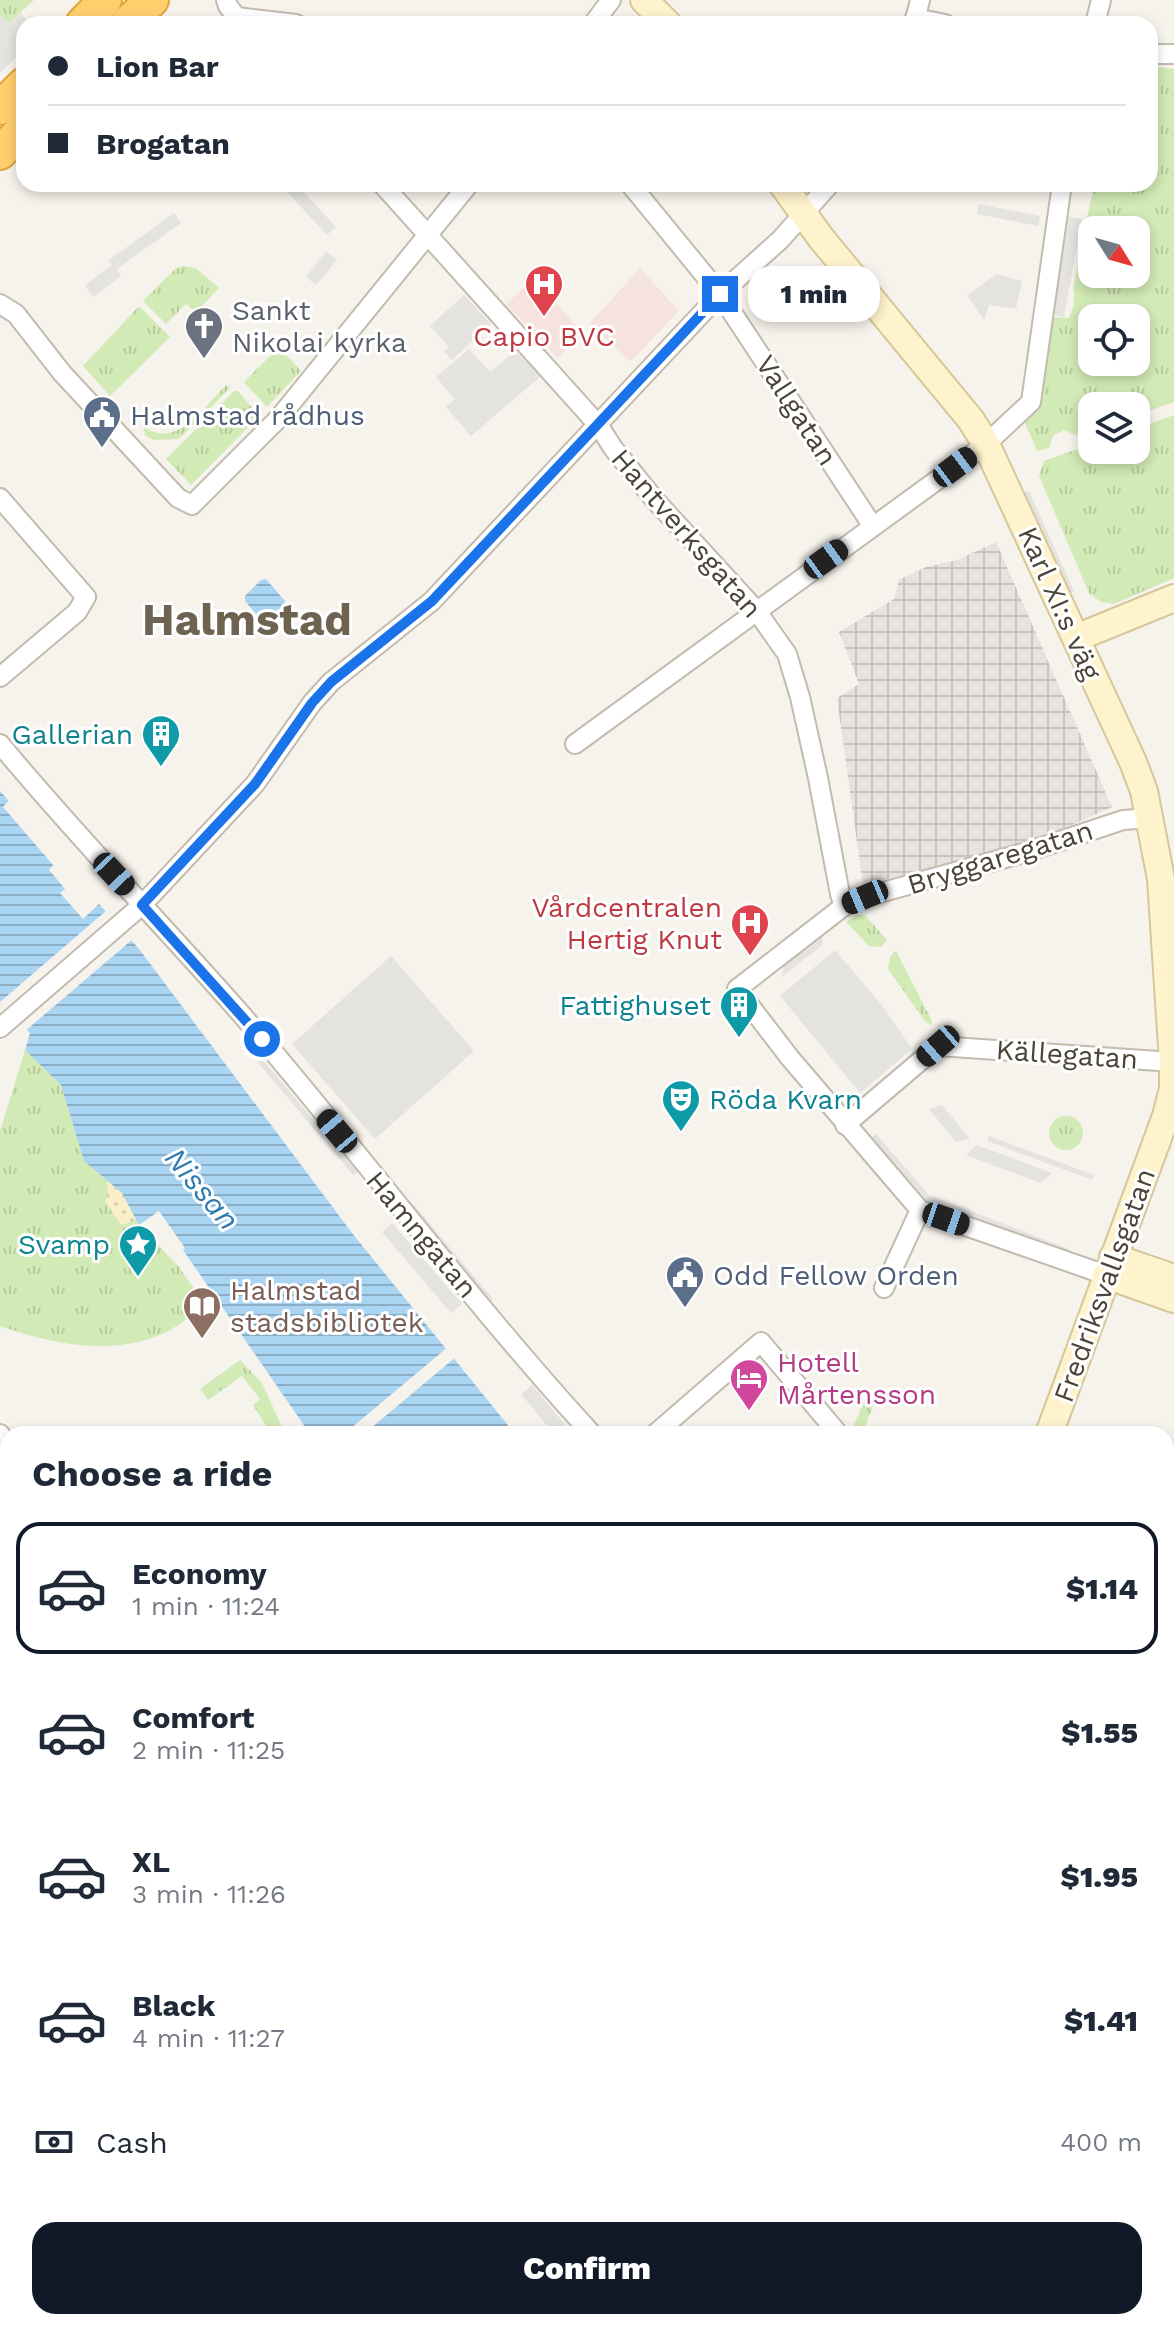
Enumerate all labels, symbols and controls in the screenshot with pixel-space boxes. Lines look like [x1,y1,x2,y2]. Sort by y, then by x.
text: Lion Bar [96,49,219,84]
text: Brogatan [96,126,230,161]
north arrow [1078,216,1150,288]
map controls [1078,216,1150,464]
hospital icon: Capio BVC [523,263,565,318]
callout: 1 min [748,266,880,322]
route end [702,276,738,312]
text: 1 min [781,279,847,309]
place label: Sankt Nikolai kyrka [232,294,407,359]
button: locate [1078,304,1150,376]
church icon: Sankt Nikolai kyrka [183,305,225,360]
place label: Capio BVC [473,320,615,353]
street label: Vallgatan [749,349,844,471]
button: layers [1078,392,1150,464]
public building icon: Halmstad rådhus [81,394,123,449]
place label: Halmstad rådhus [130,399,365,432]
street label: Hantverksgatan [604,442,769,624]
car [929,443,981,491]
street label: Karl XI:s väg [1011,522,1108,685]
car [800,535,852,583]
district label: Halmstad [142,594,352,646]
building icon: Gallerian [140,713,182,768]
place label: Gallerian [12,718,133,751]
street label: Bryggaregatan [904,814,1097,901]
car [89,848,139,900]
car [838,877,892,917]
place label: Vårdcentralen Hertig Knut [532,891,722,956]
hospital icon: Vårdcentralen Hertig Knut [729,902,771,957]
building icon: Fattighuset [718,984,760,1039]
place label: Fattighuset [559,989,711,1022]
route start [244,1021,280,1057]
car [912,1021,964,1071]
street label: Källegatan [995,1033,1139,1076]
theatre icon: Röda Kvarn [660,1078,702,1133]
place label: Röda Kvarn [709,1083,862,1116]
car [312,1105,362,1157]
water label: Nissan [158,1141,247,1237]
street label: Hamngatan [359,1164,484,1304]
street label: Fredriksvallsgatan [1047,1164,1162,1407]
car [919,1200,973,1238]
place icon: Svamp [117,1223,159,1278]
place label: Svamp [18,1228,110,1261]
public building icon: Odd Fellow Orden [664,1254,706,1309]
place label: Odd Fellow Orden [713,1259,959,1292]
place label: Halmstad stadsbibliotek [230,1274,424,1339]
library icon: Halmstad stadsbibliotek [181,1285,223,1340]
place label: Hotell Mårtensson [777,1346,936,1411]
hotel icon: Hotell Mårtensson [728,1357,770,1412]
text: Choose a ride [32,1453,272,1495]
icon: car [36,1552,108,1624]
text: Economy [132,1556,267,1591]
text: $1.14 [1066,1571,1138,1606]
text: 1 min · 11:24 [132,1591,280,1621]
icon: car [36,1696,108,1768]
text: Comfort [132,1700,254,1735]
text: $1.55 [1061,1715,1138,1750]
text: 2 min · 11:25 [132,1735,285,1765]
icon: car [36,1840,108,1912]
text: XL [132,1844,170,1879]
text: $1.95 [1061,1859,1138,1894]
text: 3 min · 11:26 [132,1879,286,1909]
icon: car [36,1984,108,2056]
text: Black [132,1988,216,2023]
text: $1.41 [1064,2003,1138,2038]
text: 4 min · 11:27 [132,2023,285,2053]
icon: cash [32,2120,76,2164]
text: Cash [96,2125,168,2160]
text: 400 m [1060,2127,1142,2157]
button: Confirm [32,2222,1142,2314]

